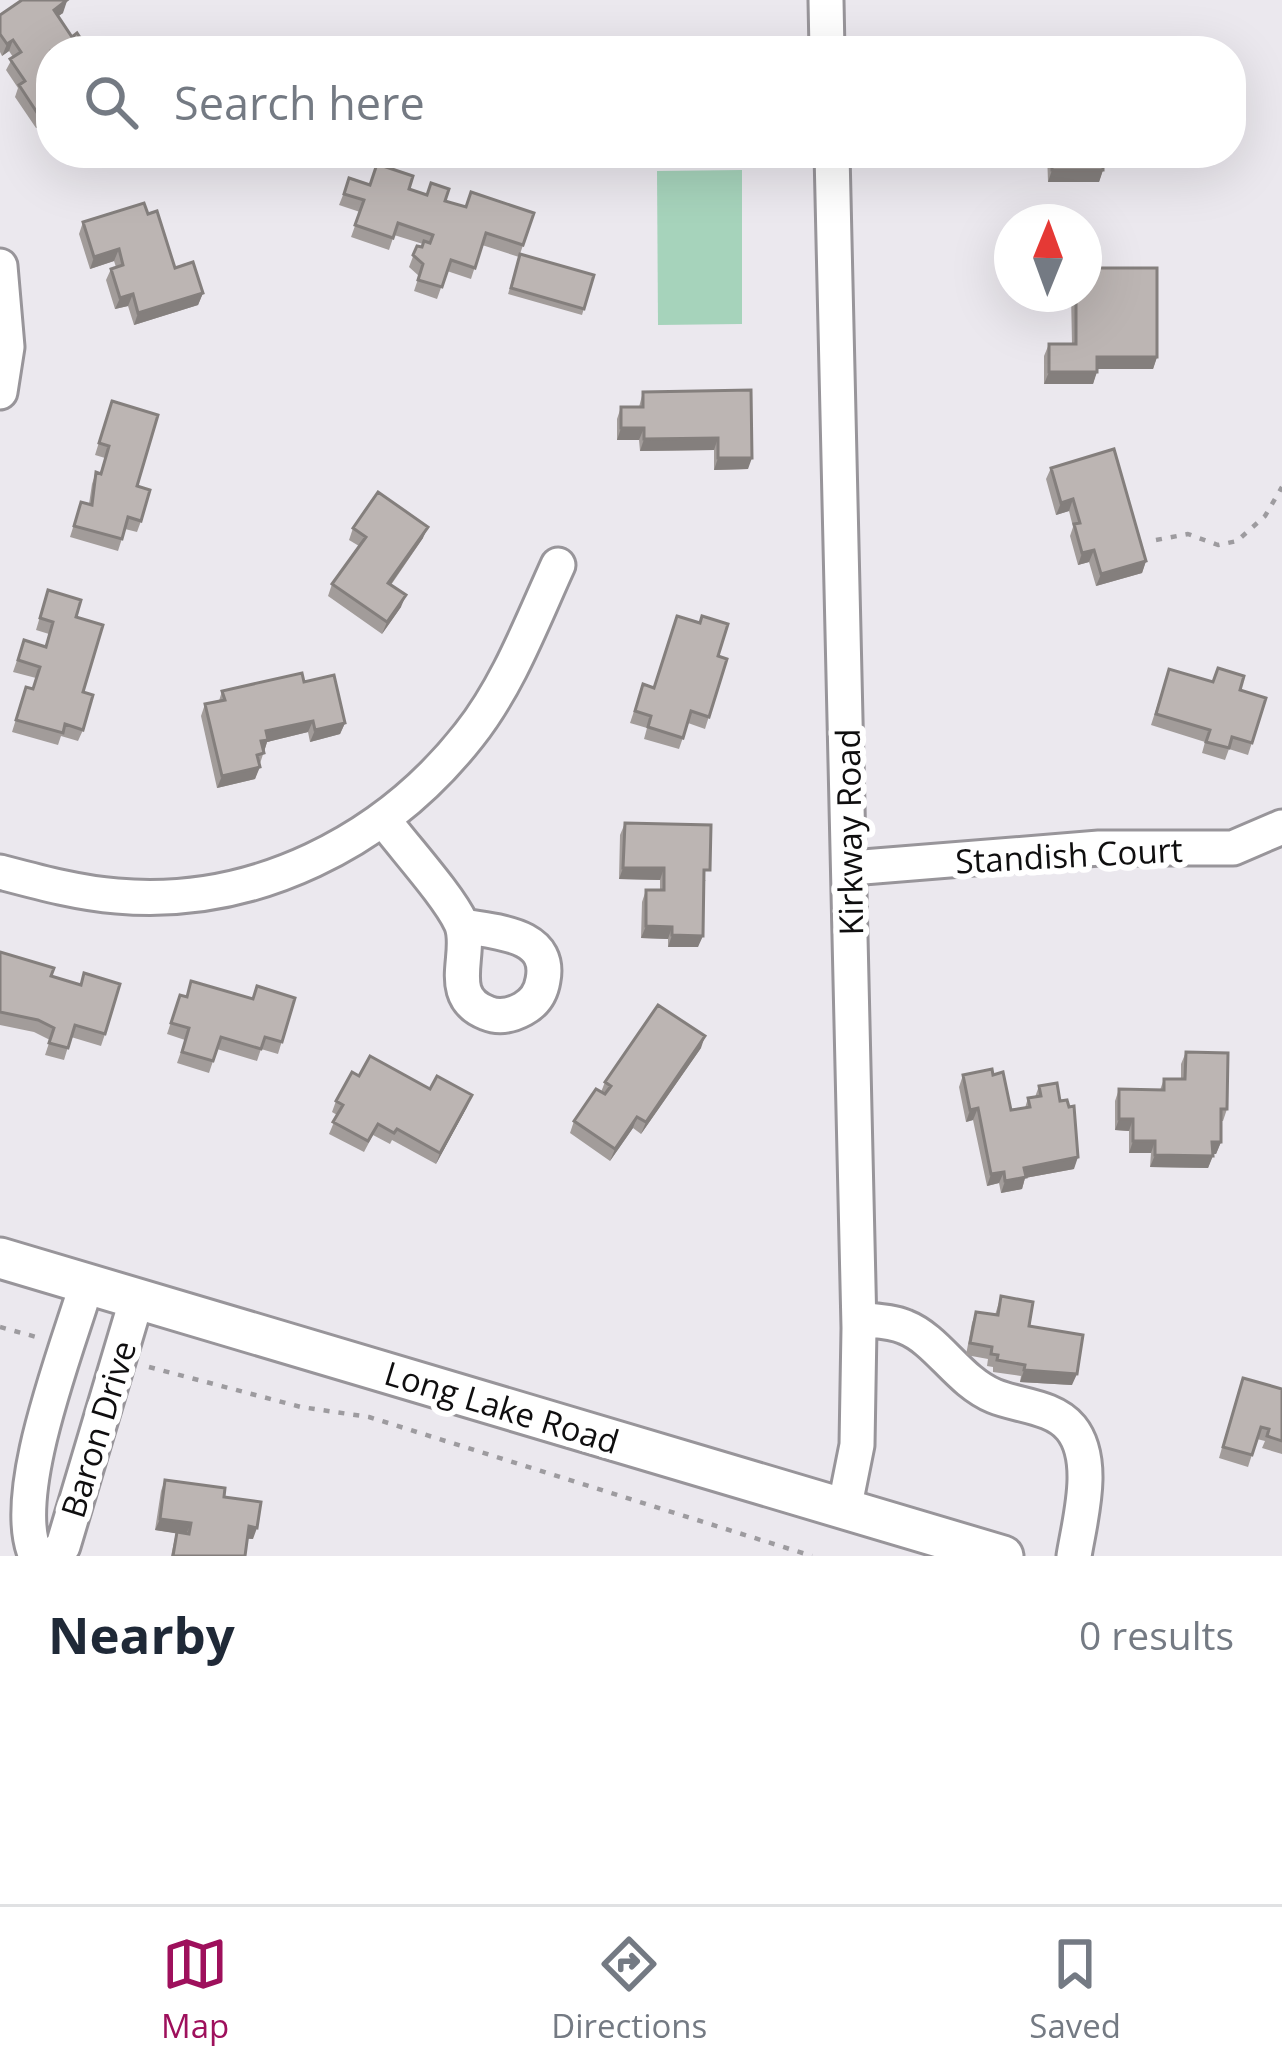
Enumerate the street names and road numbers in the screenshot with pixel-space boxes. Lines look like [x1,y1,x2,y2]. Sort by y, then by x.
street label: Kirkway Road [825,728,873,936]
street label: Standish Court [954,827,1184,883]
street label: Baron Drive [50,1335,146,1523]
street label: Long Lake Road [379,1350,625,1464]

